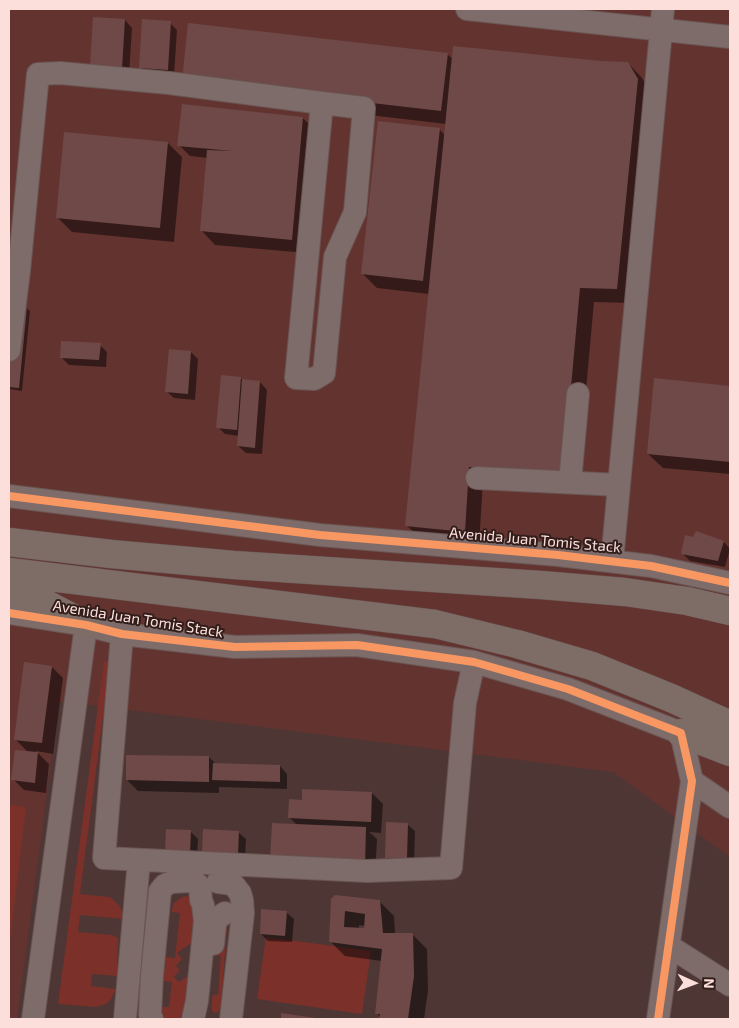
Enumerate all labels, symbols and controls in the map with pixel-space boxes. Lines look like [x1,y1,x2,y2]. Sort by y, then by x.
street label: Avenida Juan Tomis Stack [448,524,622,556]
street label: Avenida Juan Tomis Stack [52,597,224,641]
north arrow [669,958,719,1008]
text: N [701,978,718,989]

